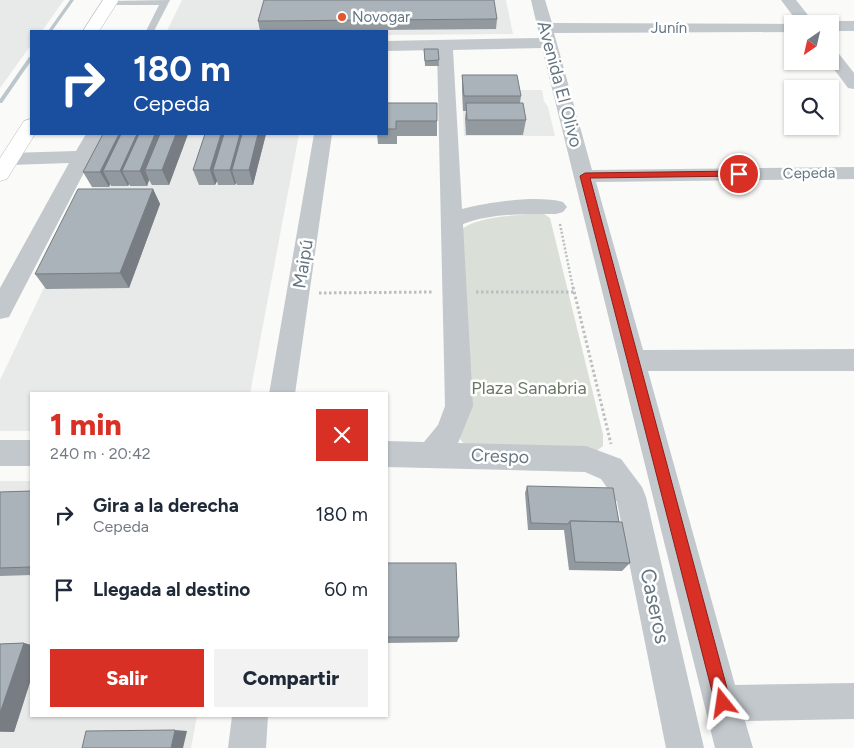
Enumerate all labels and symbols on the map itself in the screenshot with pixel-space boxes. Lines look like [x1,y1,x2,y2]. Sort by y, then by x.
place label: Novogar [352,8,410,26]
marker: Novogar [336,11,348,23]
north arrow [784,15,839,70]
street label: Avenida El Olivo [533,18,587,150]
street label: Junín [651,19,687,37]
pin [718,153,760,195]
street label: Cepeda [783,164,835,182]
street label: Maipú [288,238,318,290]
park label: Plaza Sanabria [471,377,587,399]
street label: Crespo [470,444,530,468]
street label: Caseros [635,566,676,646]
position arrow [696,676,748,728]

